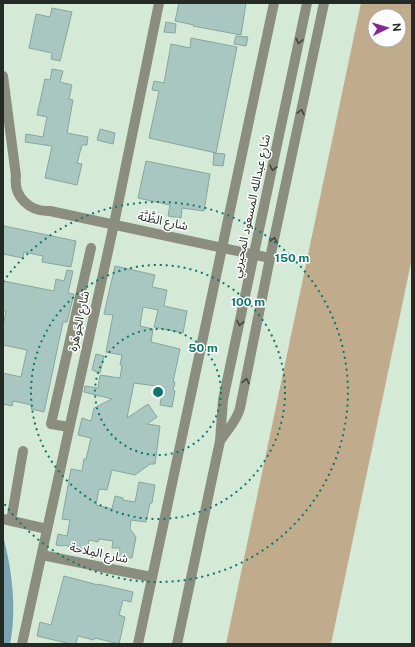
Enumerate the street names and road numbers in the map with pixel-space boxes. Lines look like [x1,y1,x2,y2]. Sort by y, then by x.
street label: شارع عبدالله المسعود المحيربي [229,133,276,280]
street label: شارع الظَّنَّة [136,207,190,235]
street label: شارع الجَوهَرة [66,289,94,353]
street label: شارع المِلاحة [68,540,129,568]

